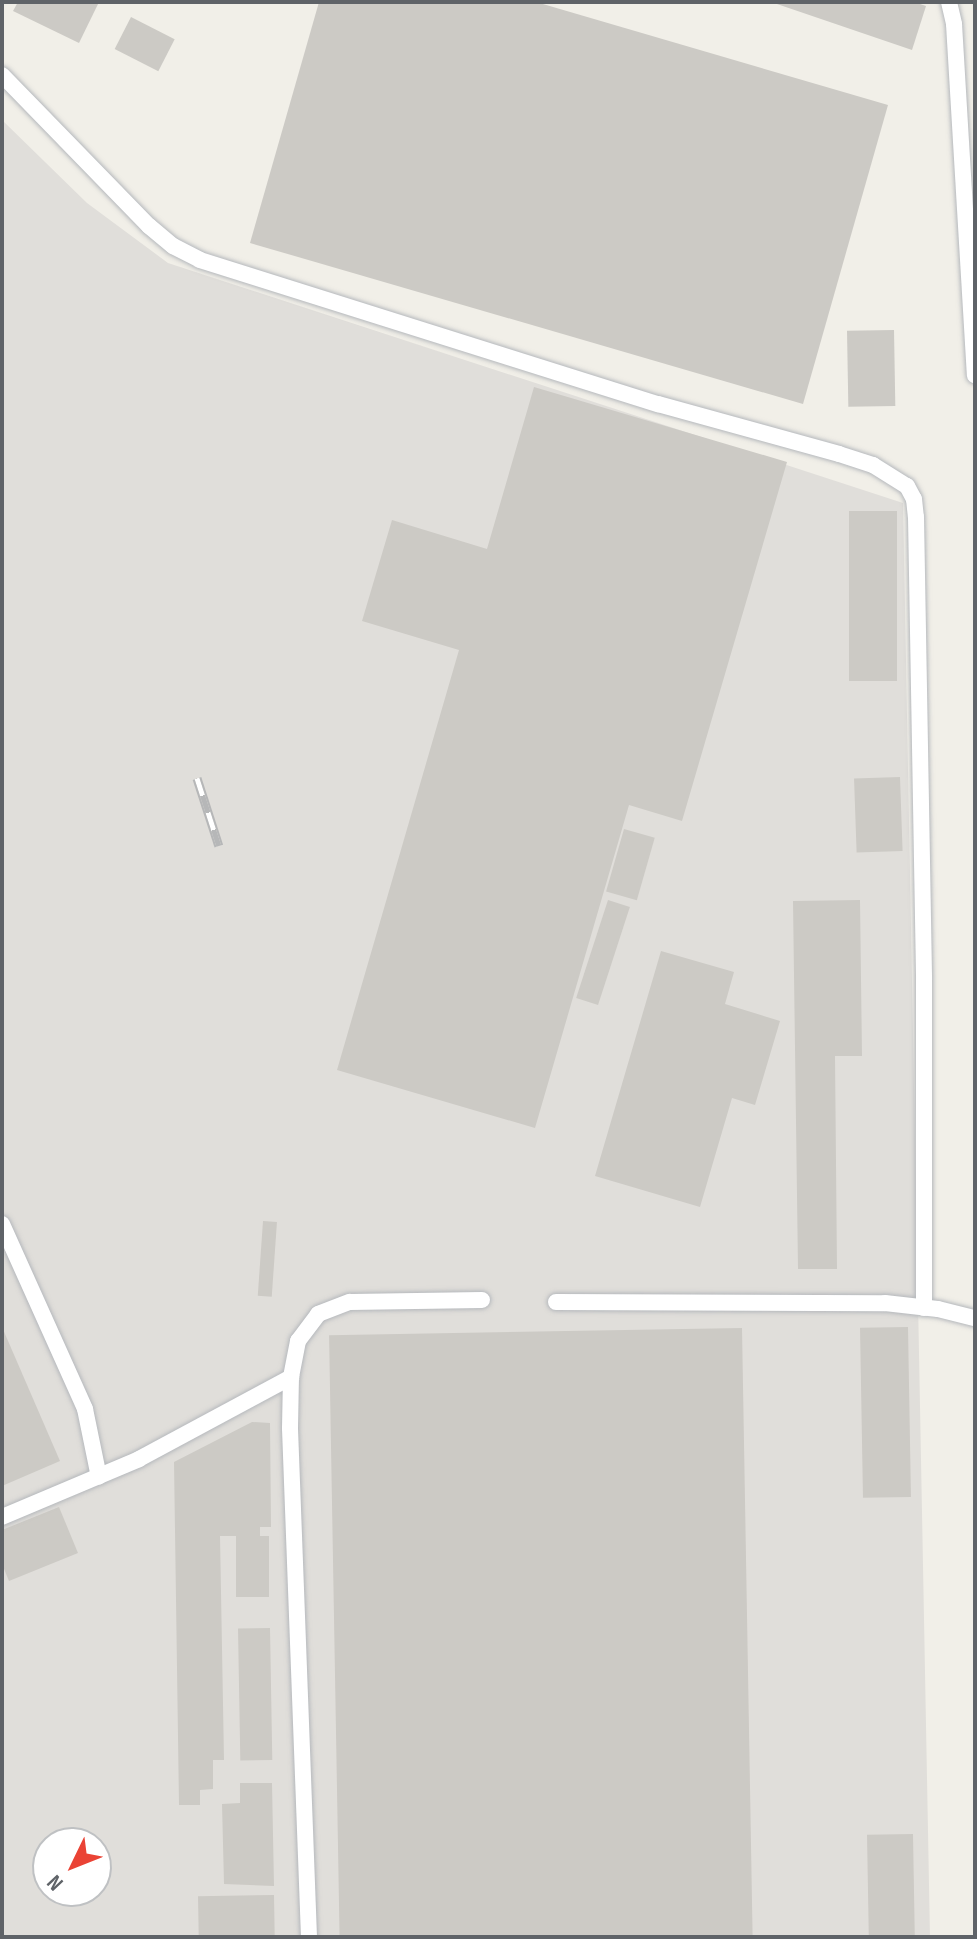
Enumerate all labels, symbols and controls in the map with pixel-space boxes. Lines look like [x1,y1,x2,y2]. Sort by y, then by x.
north arrow [32,1827,112,1907]
text: N [42,1869,69,1896]

